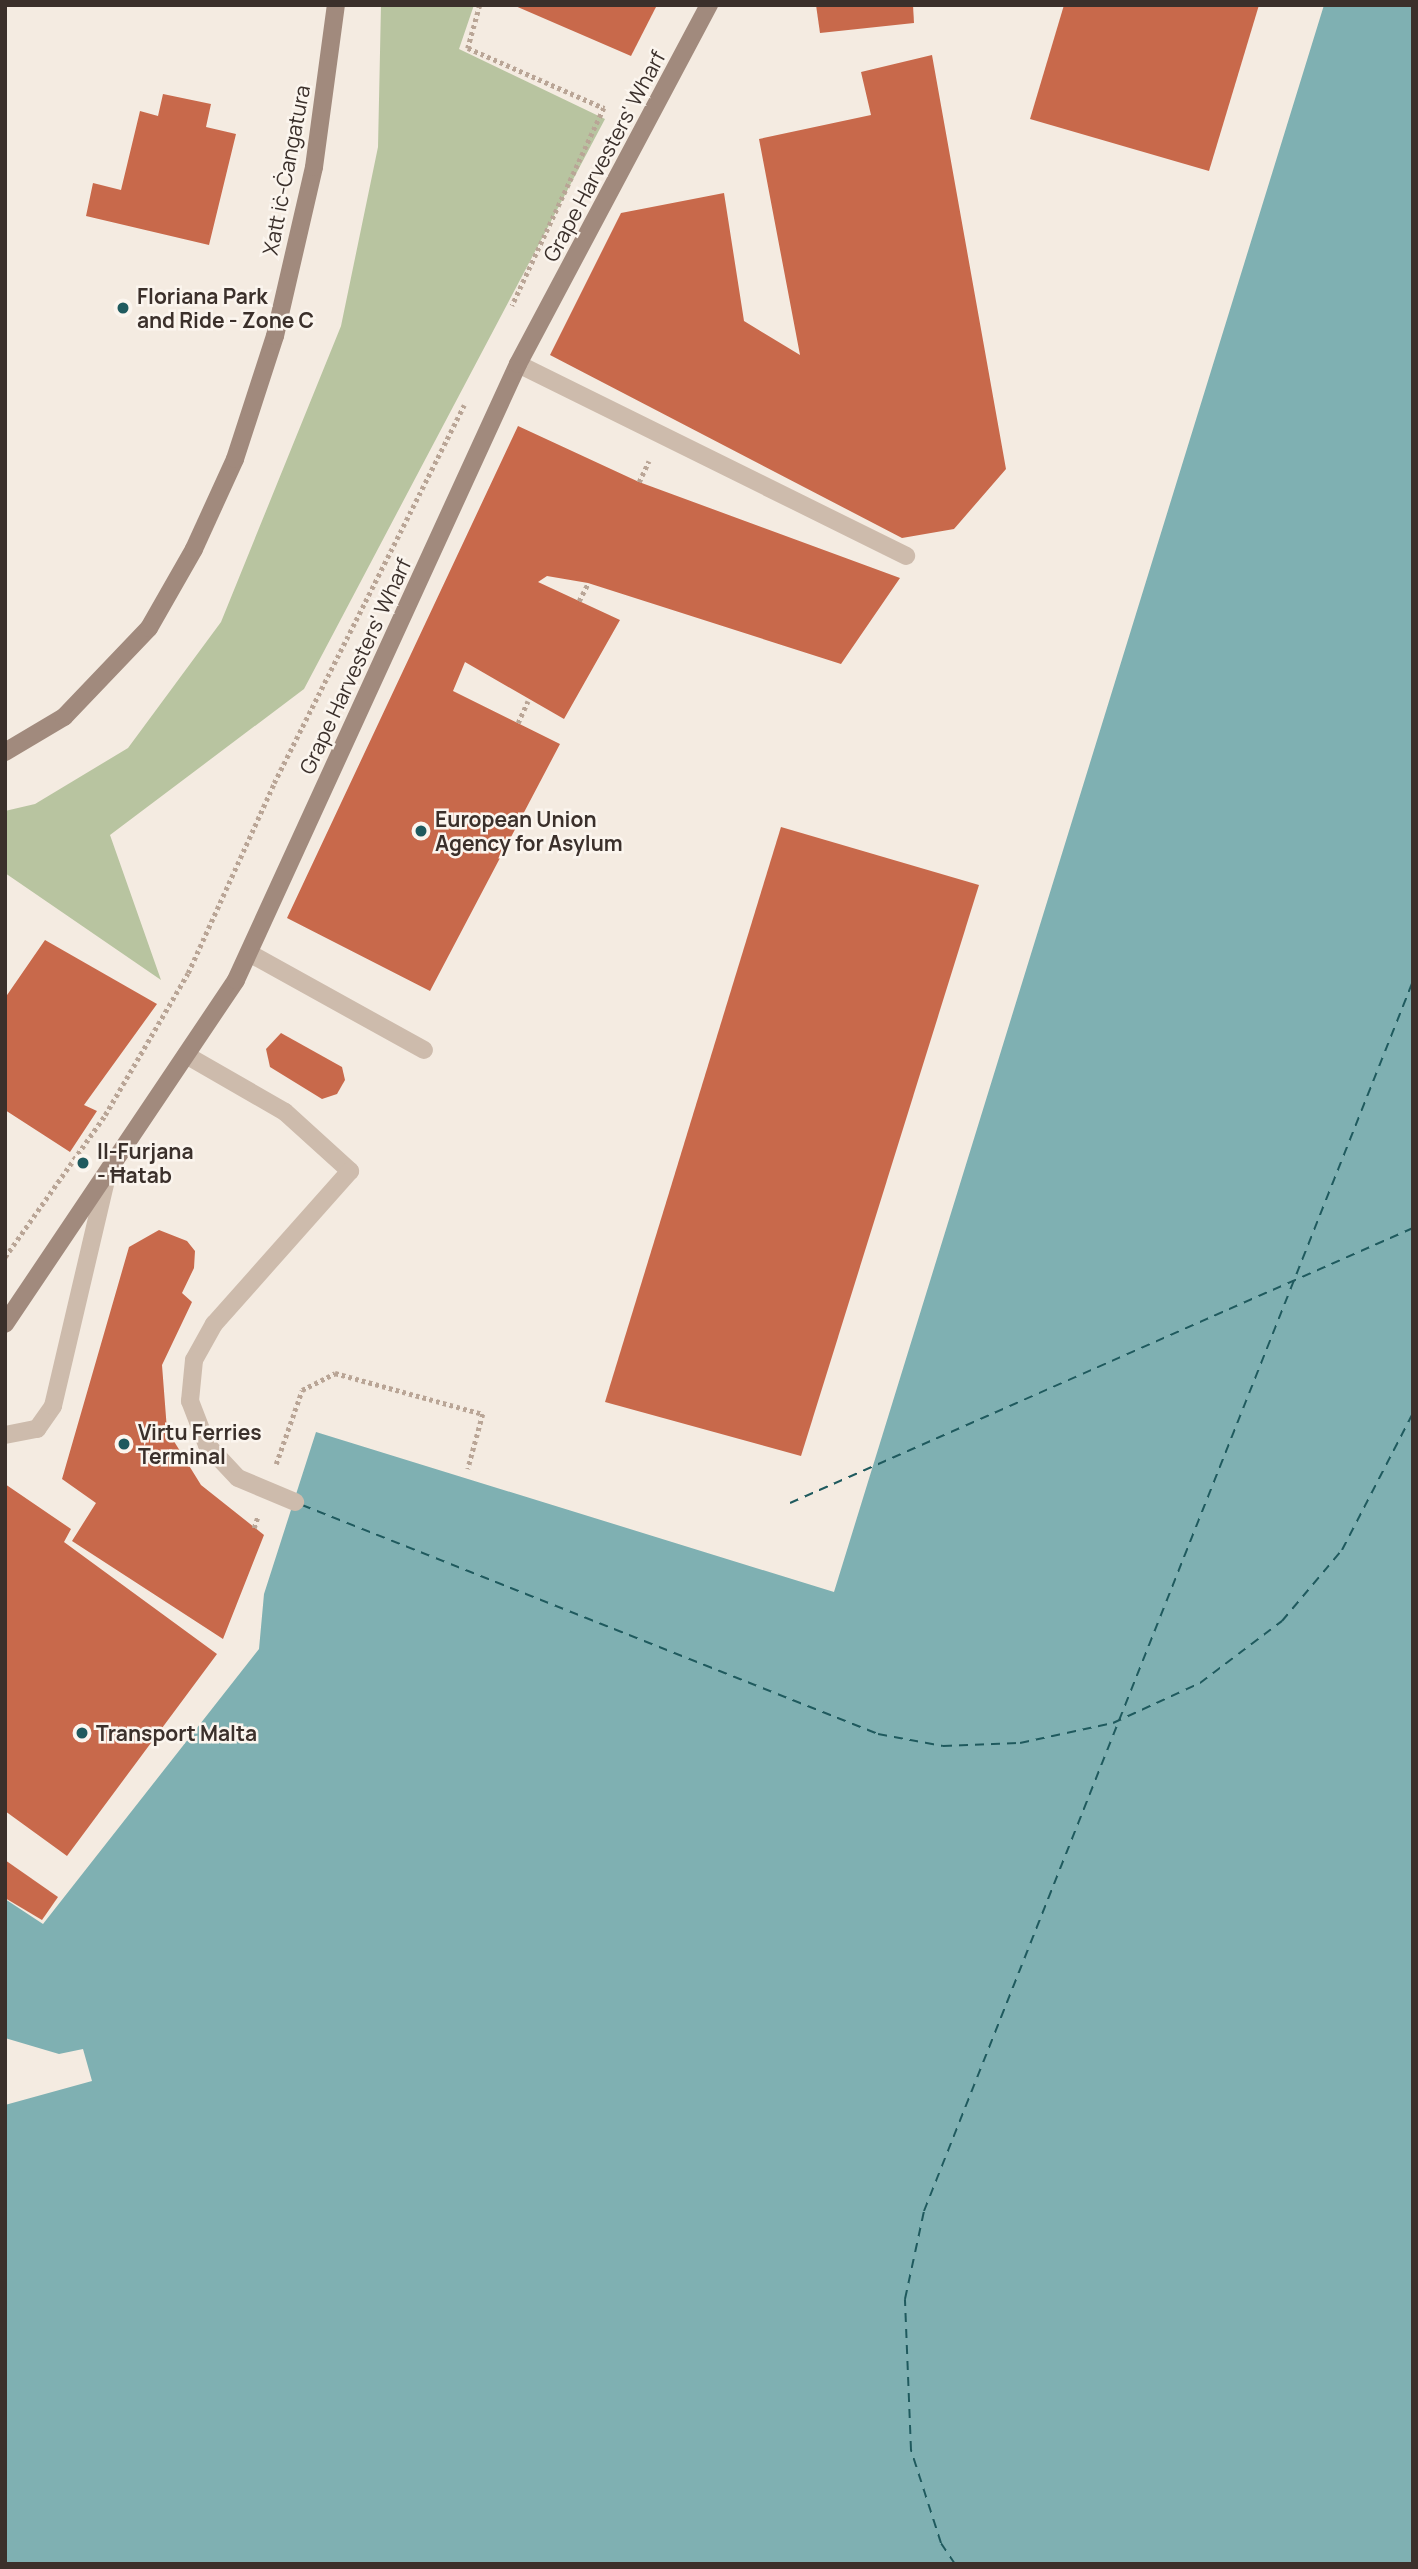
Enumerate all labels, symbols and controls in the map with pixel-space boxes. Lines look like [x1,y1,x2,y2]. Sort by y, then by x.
street label: Grape Harvesters' Wharf [538,46,670,266]
street label: Xatt iċ-Ċangatura [257,83,315,257]
place label: Floriana Park and Ride - Zone C [137,283,314,333]
marker: Floriana Park and Ride - Zone C [115,300,131,316]
street label: Grape Harvesters' Wharf [294,554,416,778]
place label: European Union Agency for Asylum [435,806,623,856]
marker: European Union Agency for Asylum [413,823,429,839]
place label: Il-Furjana - Ħatab [97,1138,193,1188]
marker: Il-Furjana - Ħatab [75,1155,91,1171]
place label: Virtu Ferries Terminal [138,1419,262,1469]
marker: Virtu Ferries Terminal [116,1436,132,1452]
place label: Transport Malta [96,1720,257,1746]
marker: Transport Malta [74,1725,90,1741]

